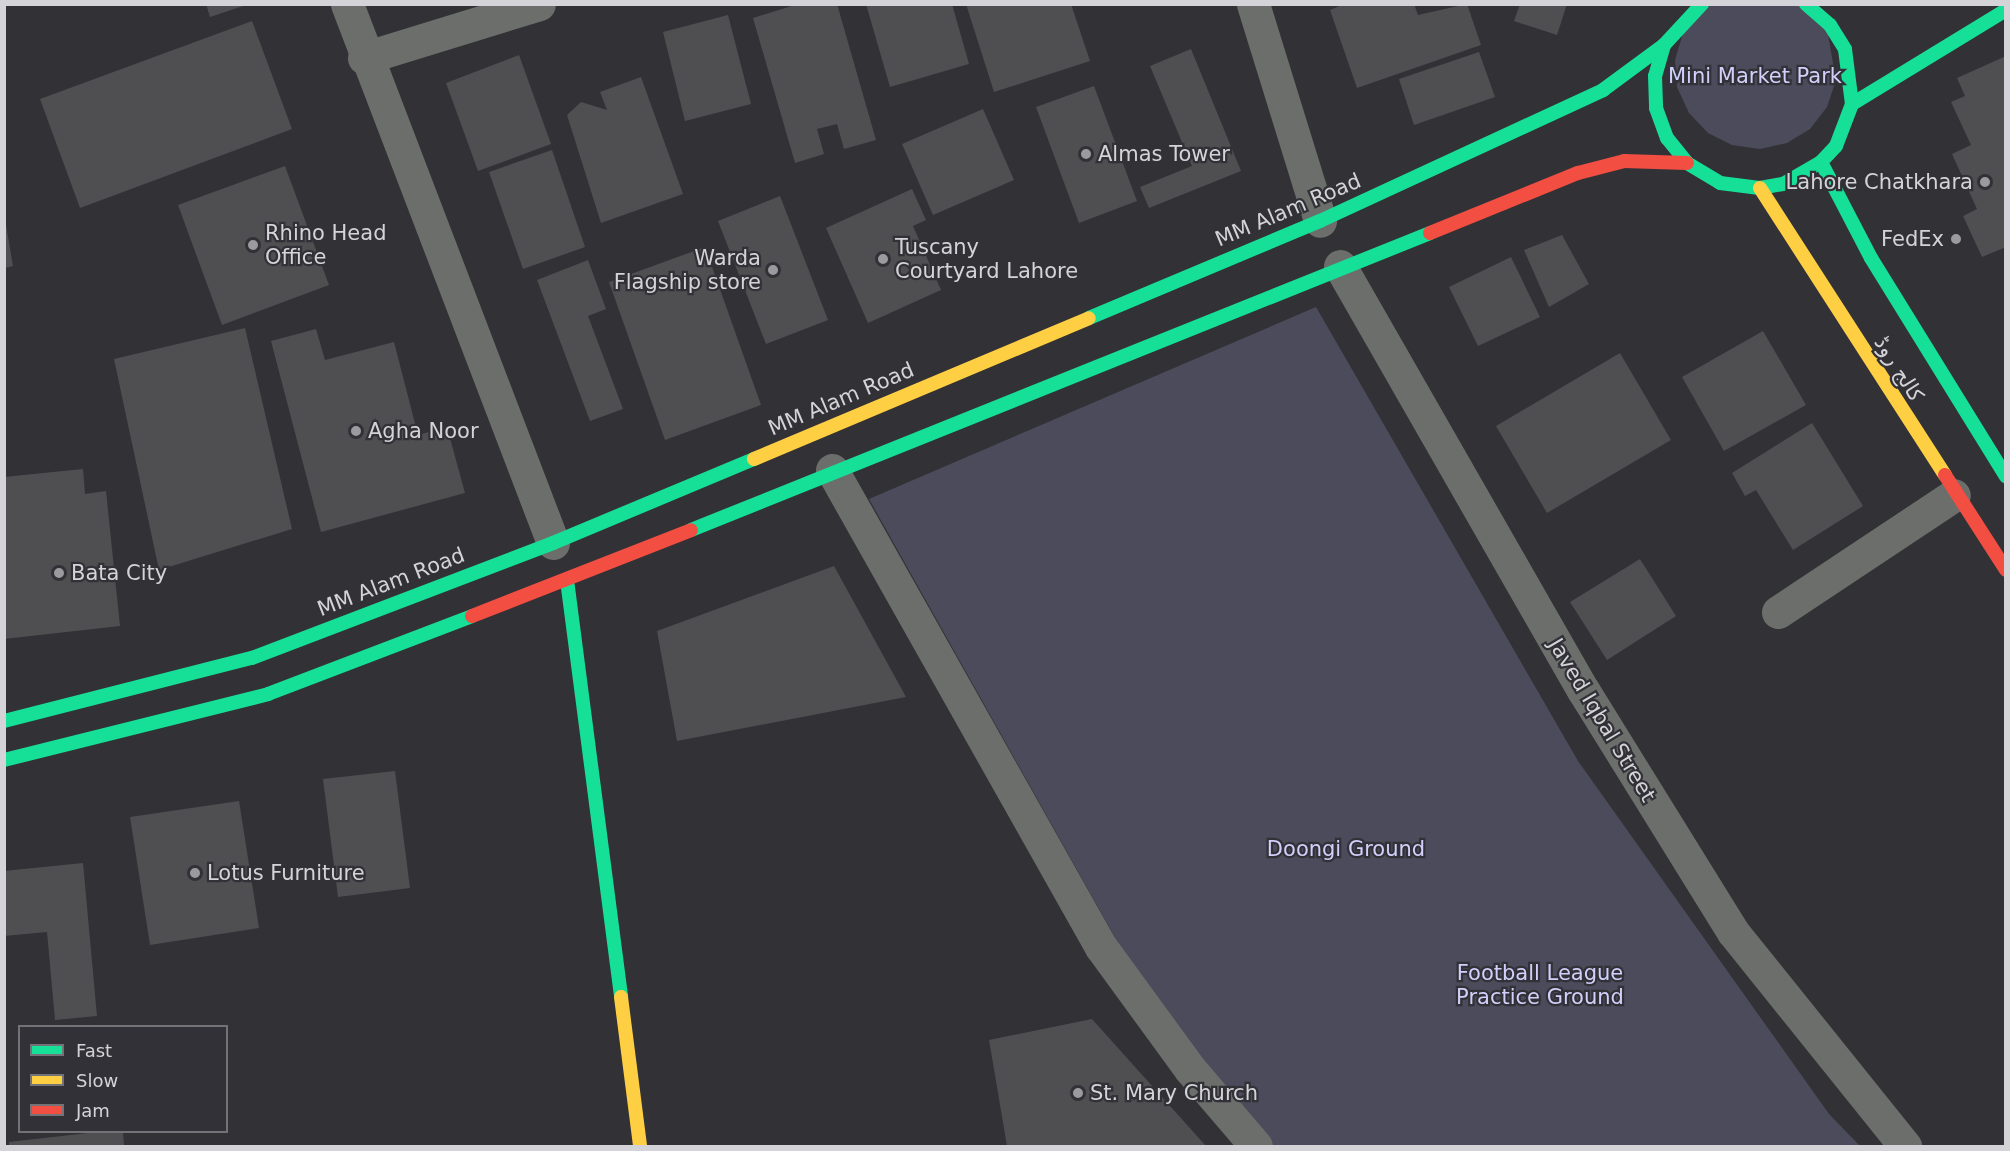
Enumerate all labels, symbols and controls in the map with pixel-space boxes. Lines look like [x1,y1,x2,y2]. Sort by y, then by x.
park label: Mini Market Park [1668,63,1842,89]
place label: Almas Tower [1098,141,1230,167]
marker: Almas Tower [1079,147,1093,161]
street label: MM Alam Road [1211,168,1365,252]
place label: Lahore Chatkhara [1786,169,1973,195]
marker: Lahore Chatkhara [1978,175,1992,189]
place label: Rhino Head Office [265,220,386,270]
place label: FedEx [1881,226,1944,252]
marker: FedEx [1949,232,1963,246]
place label: Tuscany Courtyard Lahore [895,234,1078,284]
marker: Rhino Head Office [246,238,260,252]
place label: Warda Flagship store [614,245,761,295]
marker: Tuscany Courtyard Lahore [876,252,890,266]
marker: Warda Flagship store [766,263,780,277]
street label: کالج روڈ [1869,332,1929,406]
street label: MM Alam Road [764,357,918,441]
place label: Agha Noor [368,418,479,444]
marker: Agha Noor [349,424,363,438]
street label: MM Alam Road [314,542,468,622]
place label: Bata City [71,560,167,586]
marker: Bata City [52,566,66,580]
street label: Javed Iqbal Street [1543,634,1661,806]
park label: Doongi Ground [1267,836,1425,862]
place label: Lotus Furniture [207,860,365,886]
marker: Lotus Furniture [188,866,202,880]
park label: Football League Practice Ground [1456,960,1624,1010]
legend [18,1025,228,1133]
text: Fast [76,1040,112,1061]
text: Slow [76,1070,118,1091]
place label: St. Mary Church [1090,1080,1258,1106]
marker: St. Mary Church [1071,1086,1085,1100]
text: Jam [76,1100,110,1121]

